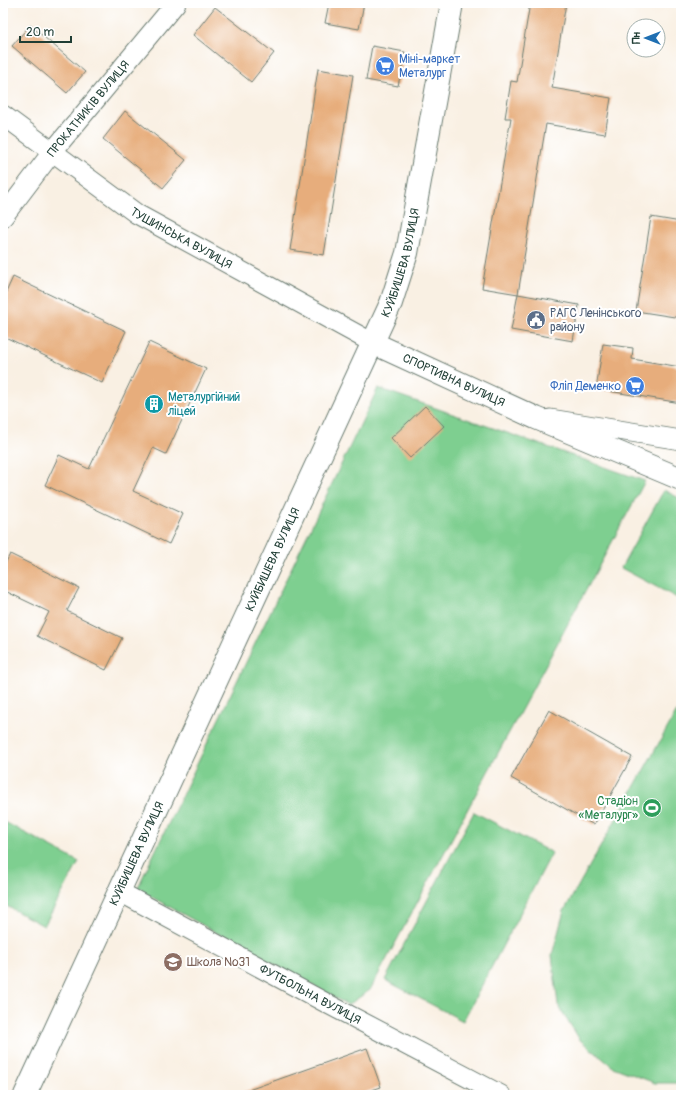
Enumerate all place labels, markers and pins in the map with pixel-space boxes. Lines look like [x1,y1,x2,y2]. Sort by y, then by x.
place label: Міні-маркет Металург [399,52,460,81]
supermarket icon: Міні-маркет Металург [374,55,396,77]
place label: РАГС Ленінського району [550,306,642,335]
public building icon: РАГС Ленінського району [525,309,547,331]
supermarket icon: Фліп Деменко [624,375,646,397]
place label: Фліп Деменко [550,379,622,394]
place label: Металургійний ліцей [168,390,241,419]
building icon: Металургійний ліцей [143,393,165,415]
place label: Стадіон «Металург» [579,794,638,823]
sports icon: Стадіон «Металург» [641,797,663,819]
school or university icon: Школа №31 [162,951,184,973]
place label: Школа №31 [187,955,250,970]

